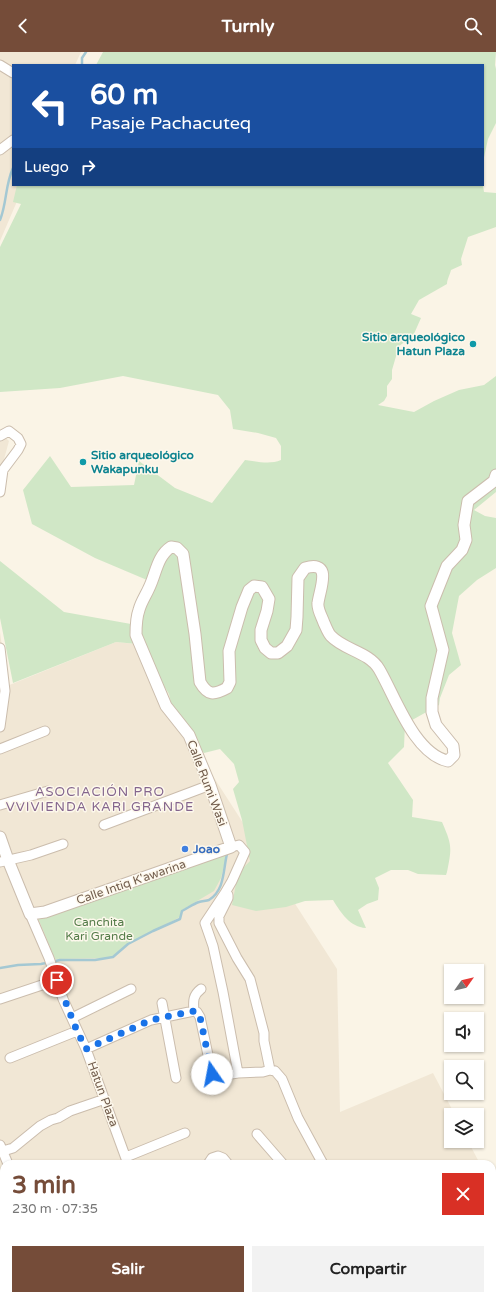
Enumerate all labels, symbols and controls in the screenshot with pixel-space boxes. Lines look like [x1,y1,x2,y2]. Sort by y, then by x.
icon: back [12,15,34,37]
text: Turnly [222,15,274,37]
icon: search [462,15,484,37]
text: 60 m [90,78,158,112]
icon: left [24,80,76,132]
text: Pasaje Pachacuteq [90,112,251,134]
icon: right [77,156,99,178]
text: Luego [24,158,69,176]
place label: Sitio arqueológico Hatun Plaza [362,330,465,358]
marker: Sitio arqueológico Hatun Plaza [468,339,478,349]
place label: Sitio arqueológico Wakapunku [91,448,194,477]
marker: Sitio arqueológico Wakapunku [78,457,88,467]
street label: Calle Rumi Wasi [184,738,230,828]
district label: ASOCIACIÓN PRO VVIVIENDA KARI GRANDE [6,784,194,815]
place label: Joao [192,842,220,856]
marker: Joao [180,844,190,854]
street label: Calle Intiq K'awarina [74,857,188,907]
park label: Canchita Kari Grande [65,915,133,943]
pin [40,963,74,997]
north arrow [444,964,484,1004]
map controls [444,964,484,1148]
icon: arrive [46,969,68,991]
button: sound [444,1012,484,1052]
position arrow [191,1053,233,1095]
street label: Hatun Plaza [85,1059,121,1129]
button: search [444,1060,484,1100]
button: layers [444,1108,484,1148]
text: 3 min [12,1171,76,1200]
button: close [442,1173,484,1215]
text: 230 m · 07:35 [12,1201,98,1217]
button: Salir [12,1246,244,1292]
button: Compartir [252,1246,484,1292]

